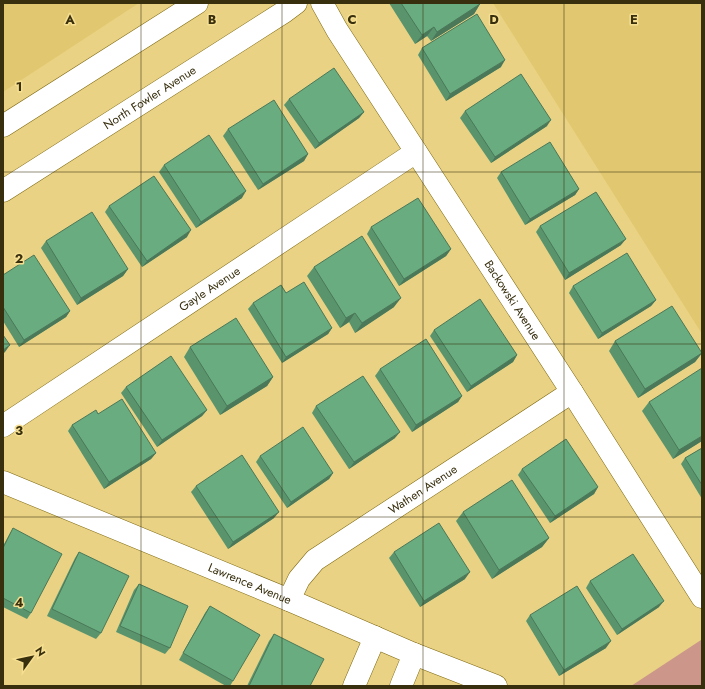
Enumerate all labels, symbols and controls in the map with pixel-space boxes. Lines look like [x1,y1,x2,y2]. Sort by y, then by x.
text: A [64,10,75,29]
text: B [208,10,217,29]
text: C [347,10,357,29]
text: D [489,10,499,29]
text: E [630,10,638,29]
street label: North Fowler Avenue [100,61,200,134]
text: 1 [16,77,22,96]
text: 2 [15,249,23,268]
street label: Backowski Avenue [480,257,545,344]
street label: Gayle Avenue [175,262,244,316]
text: 3 [15,421,23,440]
street label: Wathen Avenue [385,460,461,519]
street label: Lawrence Avenue [205,559,294,609]
text: 4 [14,593,24,612]
north arrow [12,637,52,677]
text: N [31,644,49,660]

